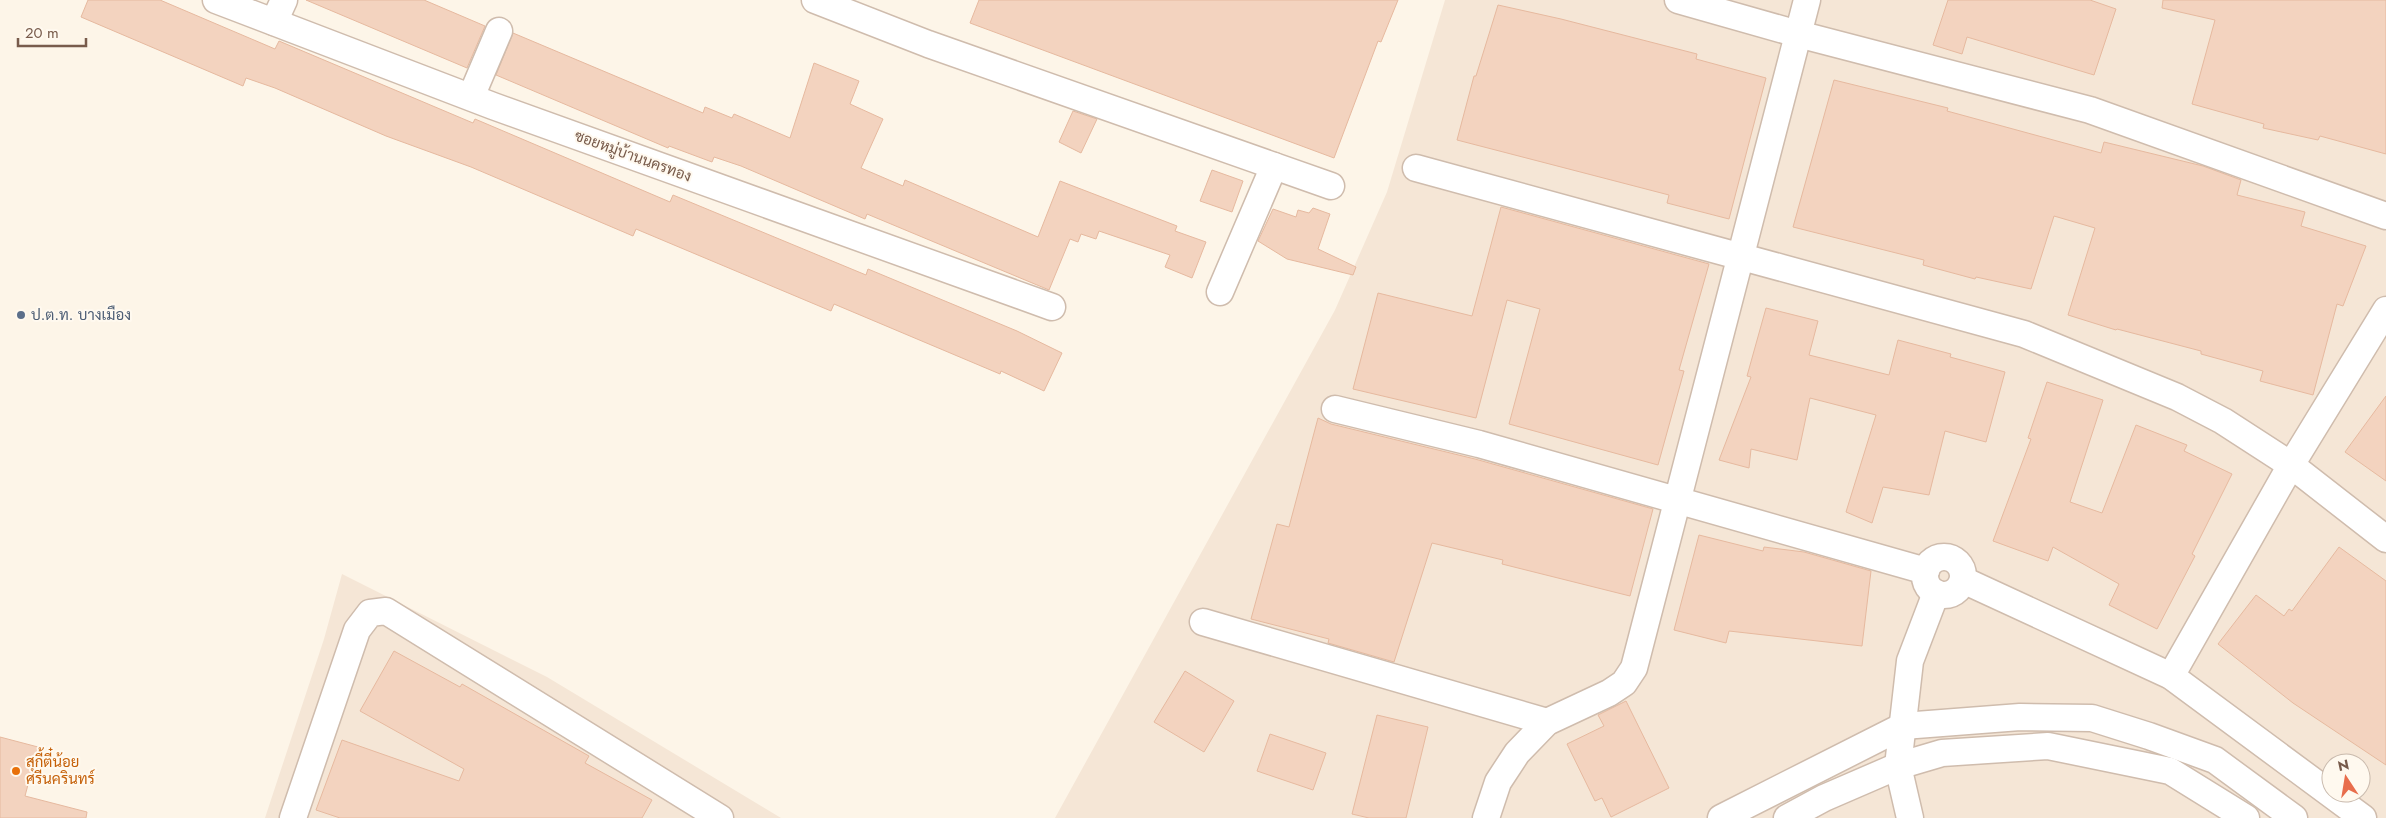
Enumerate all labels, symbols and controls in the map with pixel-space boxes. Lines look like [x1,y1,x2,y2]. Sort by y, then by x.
scale bar [18,15,85,47]
text: 20 m [25,22,59,44]
street label: ซอยหมู่บ้านนครทอง [571,125,695,187]
place label: ป.ต.ท. บางเมือง [31,304,131,326]
marker: ป.ต.ท. บางเมือง [15,309,27,321]
place label: สุกี้ตี๋น้อย ศรีนครินทร์ [26,747,95,790]
north arrow [2321,753,2371,803]
text: N [2336,754,2351,776]
marker: สุกี้ตี๋น้อย ศรีนครินทร์ [10,765,22,777]

